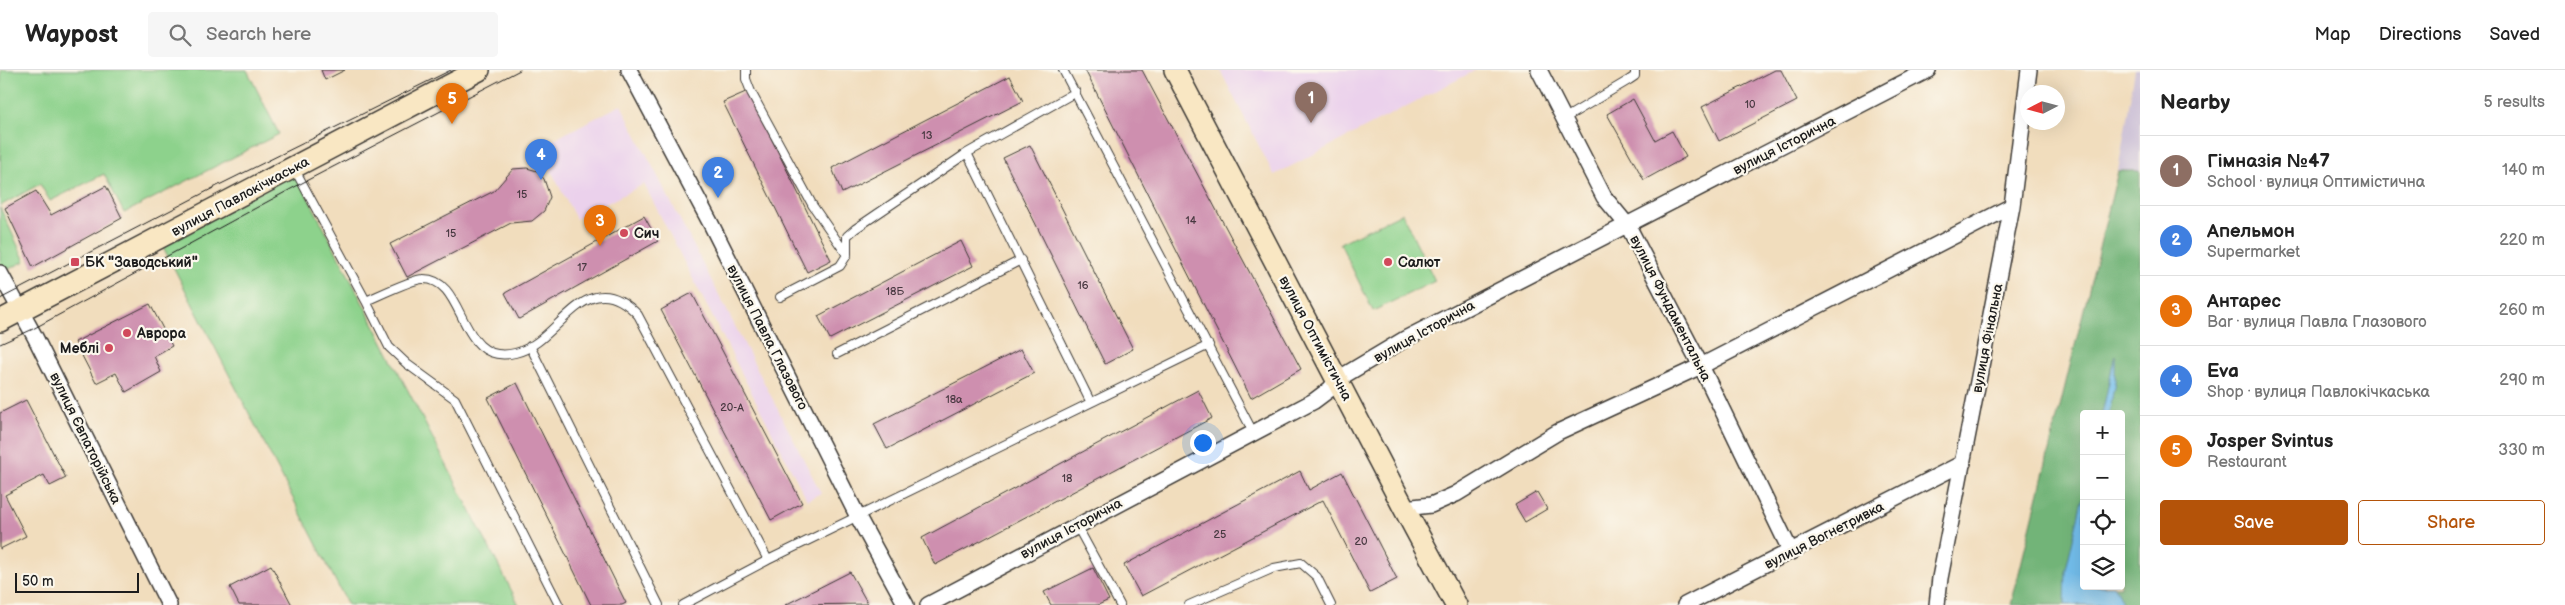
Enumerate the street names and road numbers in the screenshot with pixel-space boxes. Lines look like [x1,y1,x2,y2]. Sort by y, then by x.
street label: вулиця Історична [1730,112,1839,179]
street label: вулиця Павлокічкаська [168,153,313,240]
street label: вулиця Фундаментальна [1626,232,1715,385]
street label: вулиця Павла Глазового [724,262,812,413]
street label: вулиця Оптимістична [1275,273,1356,404]
street label: вулиця Фінальна [1969,281,2007,394]
street label: вулиця Історична [1371,296,1478,366]
street label: вулиця Євпаторійська [46,369,125,508]
street label: вулиця Історична [1017,494,1126,562]
street label: вулиця Вогнетривка [1762,498,1887,573]

